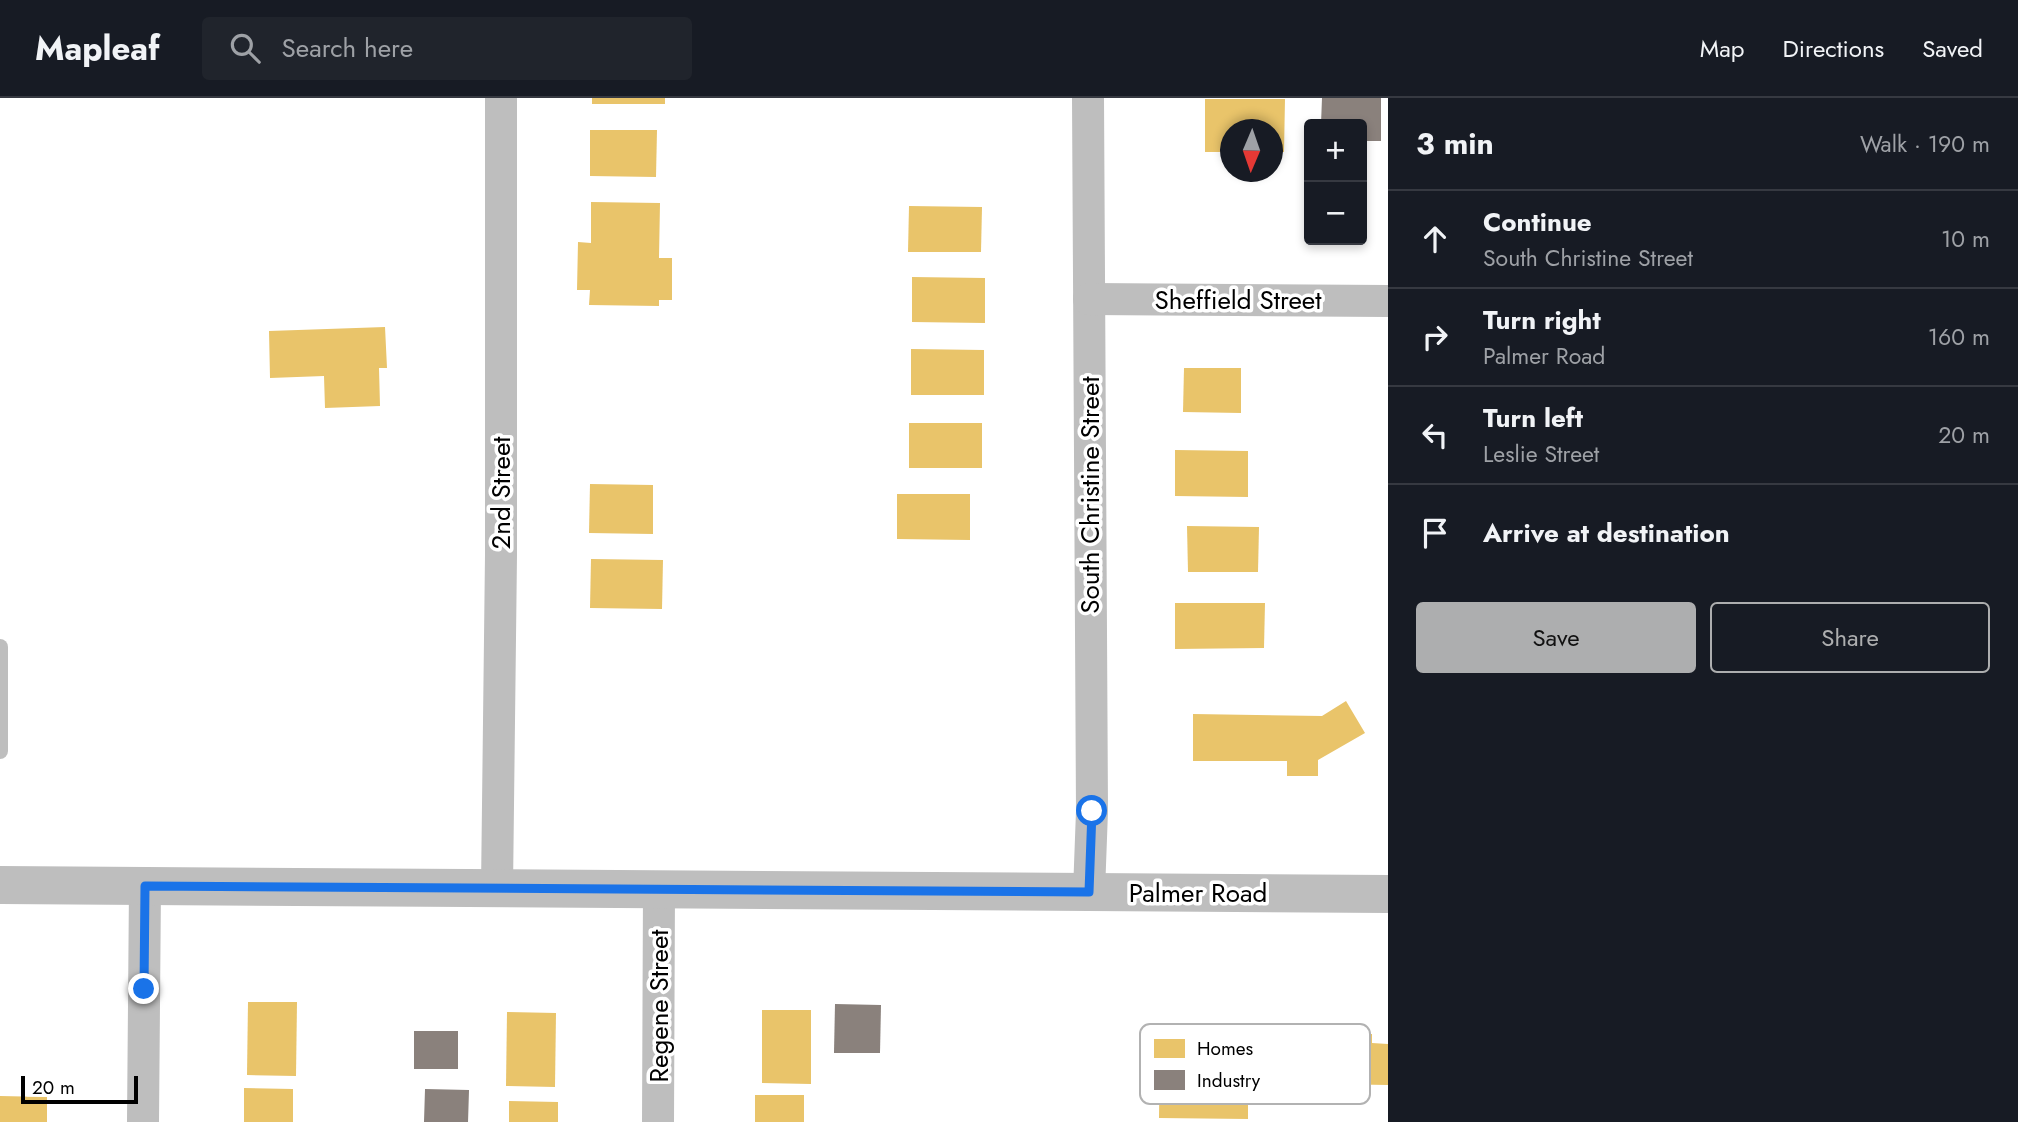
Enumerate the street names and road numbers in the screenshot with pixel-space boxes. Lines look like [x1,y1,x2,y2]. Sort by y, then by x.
street label: Sheffield Street [1155,281,1322,319]
street label: South Christine Street [1071,376,1109,614]
street label: 2nd Street [482,436,520,550]
street label: Palmer Road [1129,874,1267,912]
street label: Regene Street [640,929,678,1083]

